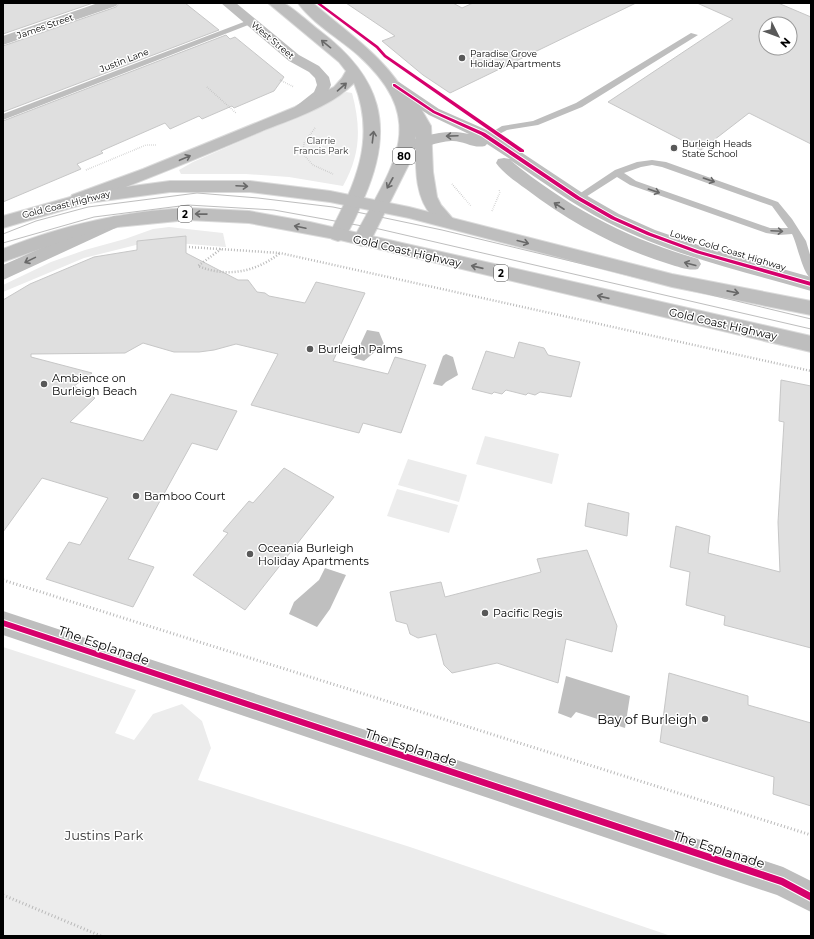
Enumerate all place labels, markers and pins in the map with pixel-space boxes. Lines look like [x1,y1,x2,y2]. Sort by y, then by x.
place label: Paradise Grove Holiday Apartments [470,48,561,69]
marker: Paradise Grove Holiday Apartments [457,53,467,63]
place label: Burleigh Heads State School [682,138,752,159]
marker: Burleigh Heads State School [669,143,679,153]
place label: Burleigh Palms [318,342,403,356]
marker: Burleigh Palms [305,344,315,354]
place label: Ambience on Burleigh Beach [52,371,137,398]
marker: Ambience on Burleigh Beach [39,379,49,389]
place label: Bamboo Court [144,489,226,503]
marker: Bamboo Court [131,491,141,501]
place label: Oceania Burleigh Holiday Apartments [258,541,369,568]
marker: Oceania Burleigh Holiday Apartments [245,549,255,559]
place label: Pacific Regis [493,606,563,620]
marker: Pacific Regis [480,608,490,618]
place label: Bay of Burleigh [597,711,697,727]
marker: Bay of Burleigh [700,714,710,724]

